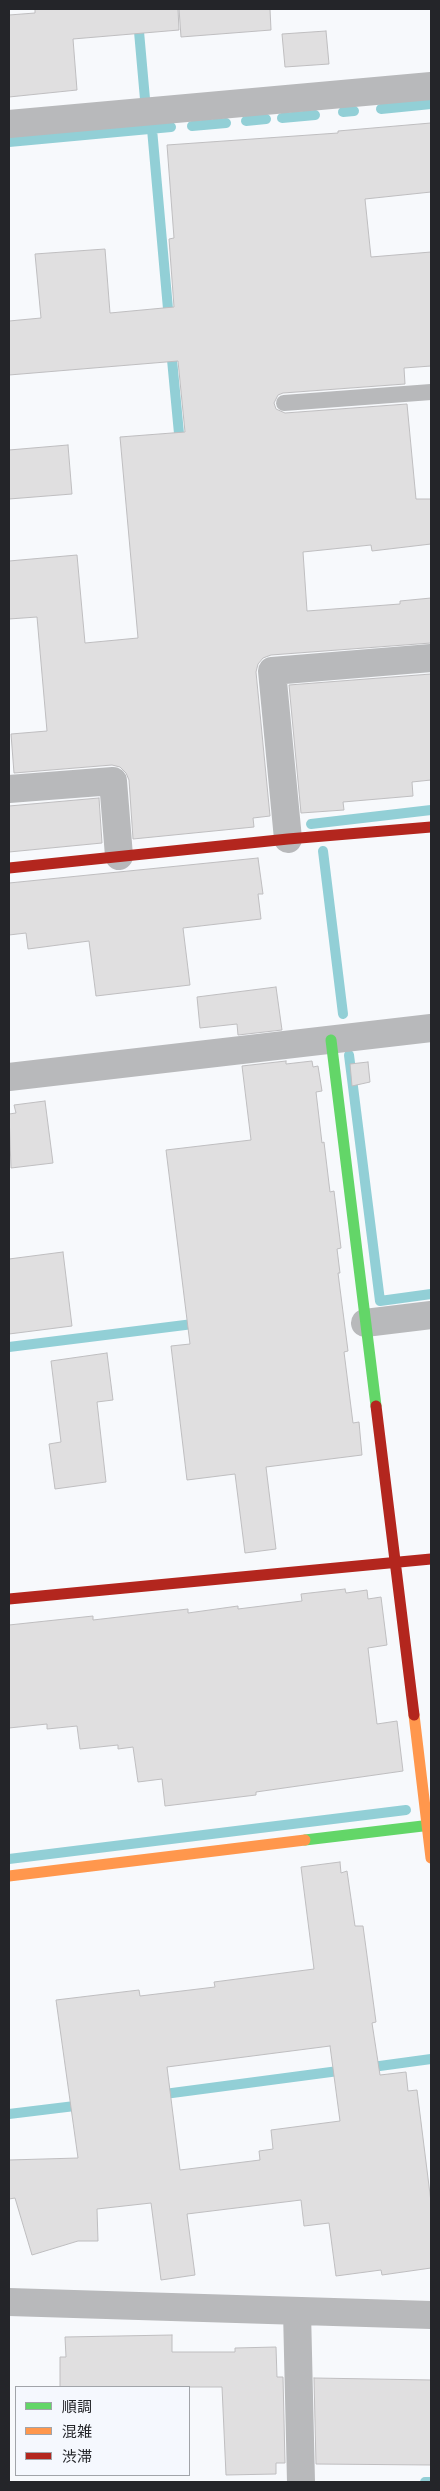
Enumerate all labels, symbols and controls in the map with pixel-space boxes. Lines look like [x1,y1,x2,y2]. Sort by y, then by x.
legend [15,2386,190,2476]
text: 順調 [62,2396,92,2416]
text: 混雑 [62,2421,92,2441]
text: 渋滞 [62,2446,92,2466]

